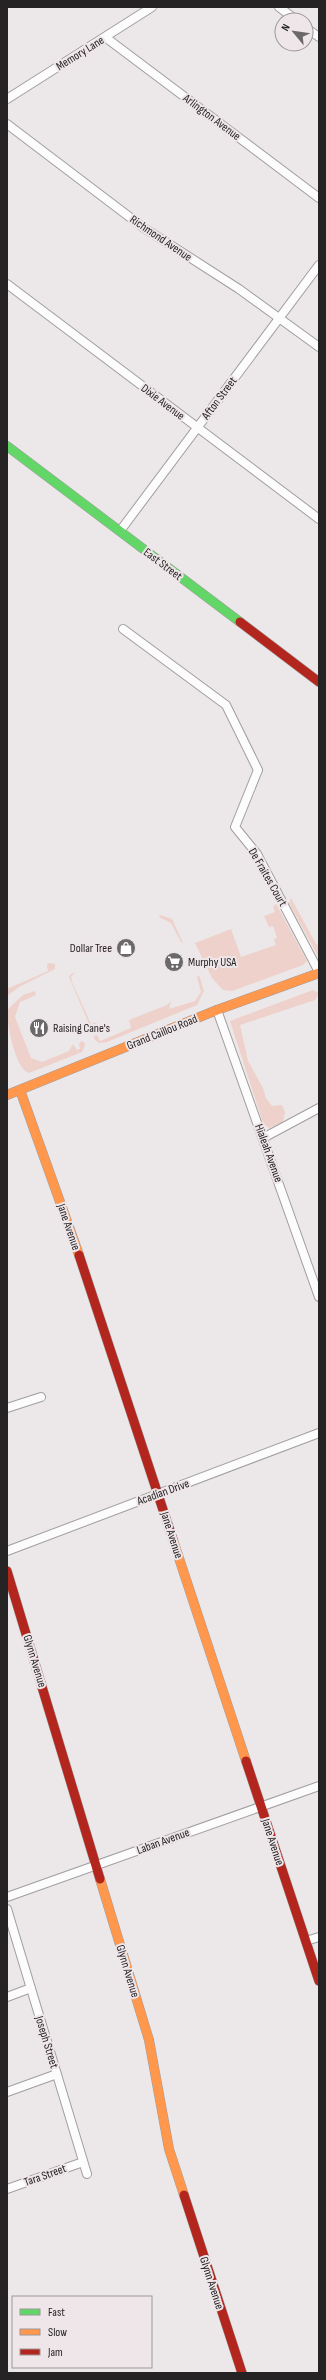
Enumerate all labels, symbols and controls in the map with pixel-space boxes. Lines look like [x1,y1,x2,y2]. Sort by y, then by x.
north arrow [274,12,314,52]
text: N [279,22,293,33]
street label: Memory Lane [53,33,107,74]
street label: Arlington Avenue [179,90,244,144]
street label: Richmond Avenue [127,212,195,265]
street label: Afton Street [198,374,240,423]
street label: Dixie Avenue [138,381,188,424]
street label: East Street [140,545,185,584]
street label: De Fraites Court [245,845,290,909]
shop icon: Dollar Tree [115,937,137,959]
place label: Dollar Tree [70,941,112,956]
supermarket icon: Murphy USA [163,951,185,973]
place label: Murphy USA [188,955,237,970]
street label: Grand Caillou Road [125,1012,200,1053]
restaurant icon: Raising Cane's [28,1017,50,1039]
place label: Raising Cane's [53,1021,110,1036]
street label: Hialeah Avenue [251,1122,286,1185]
street label: Jane Avenue [53,1201,84,1253]
street label: Acadian Drive [134,1476,191,1509]
street label: Jane Avenue [157,1509,186,1561]
street label: Glynn Avenue [19,1633,50,1690]
street label: Jane Avenue [258,1816,287,1868]
street label: Laban Avenue [135,1825,192,1858]
street label: Glynn Avenue [112,1943,143,2000]
street label: Joseph Street [31,2013,62,2070]
street label: Tara Street [22,2161,69,2190]
street label: Glynn Avenue [196,2255,227,2312]
legend [12,2296,152,2368]
text: Fast [48,2305,65,2320]
text: Slow [48,2325,67,2340]
text: Jam [47,2345,63,2360]

